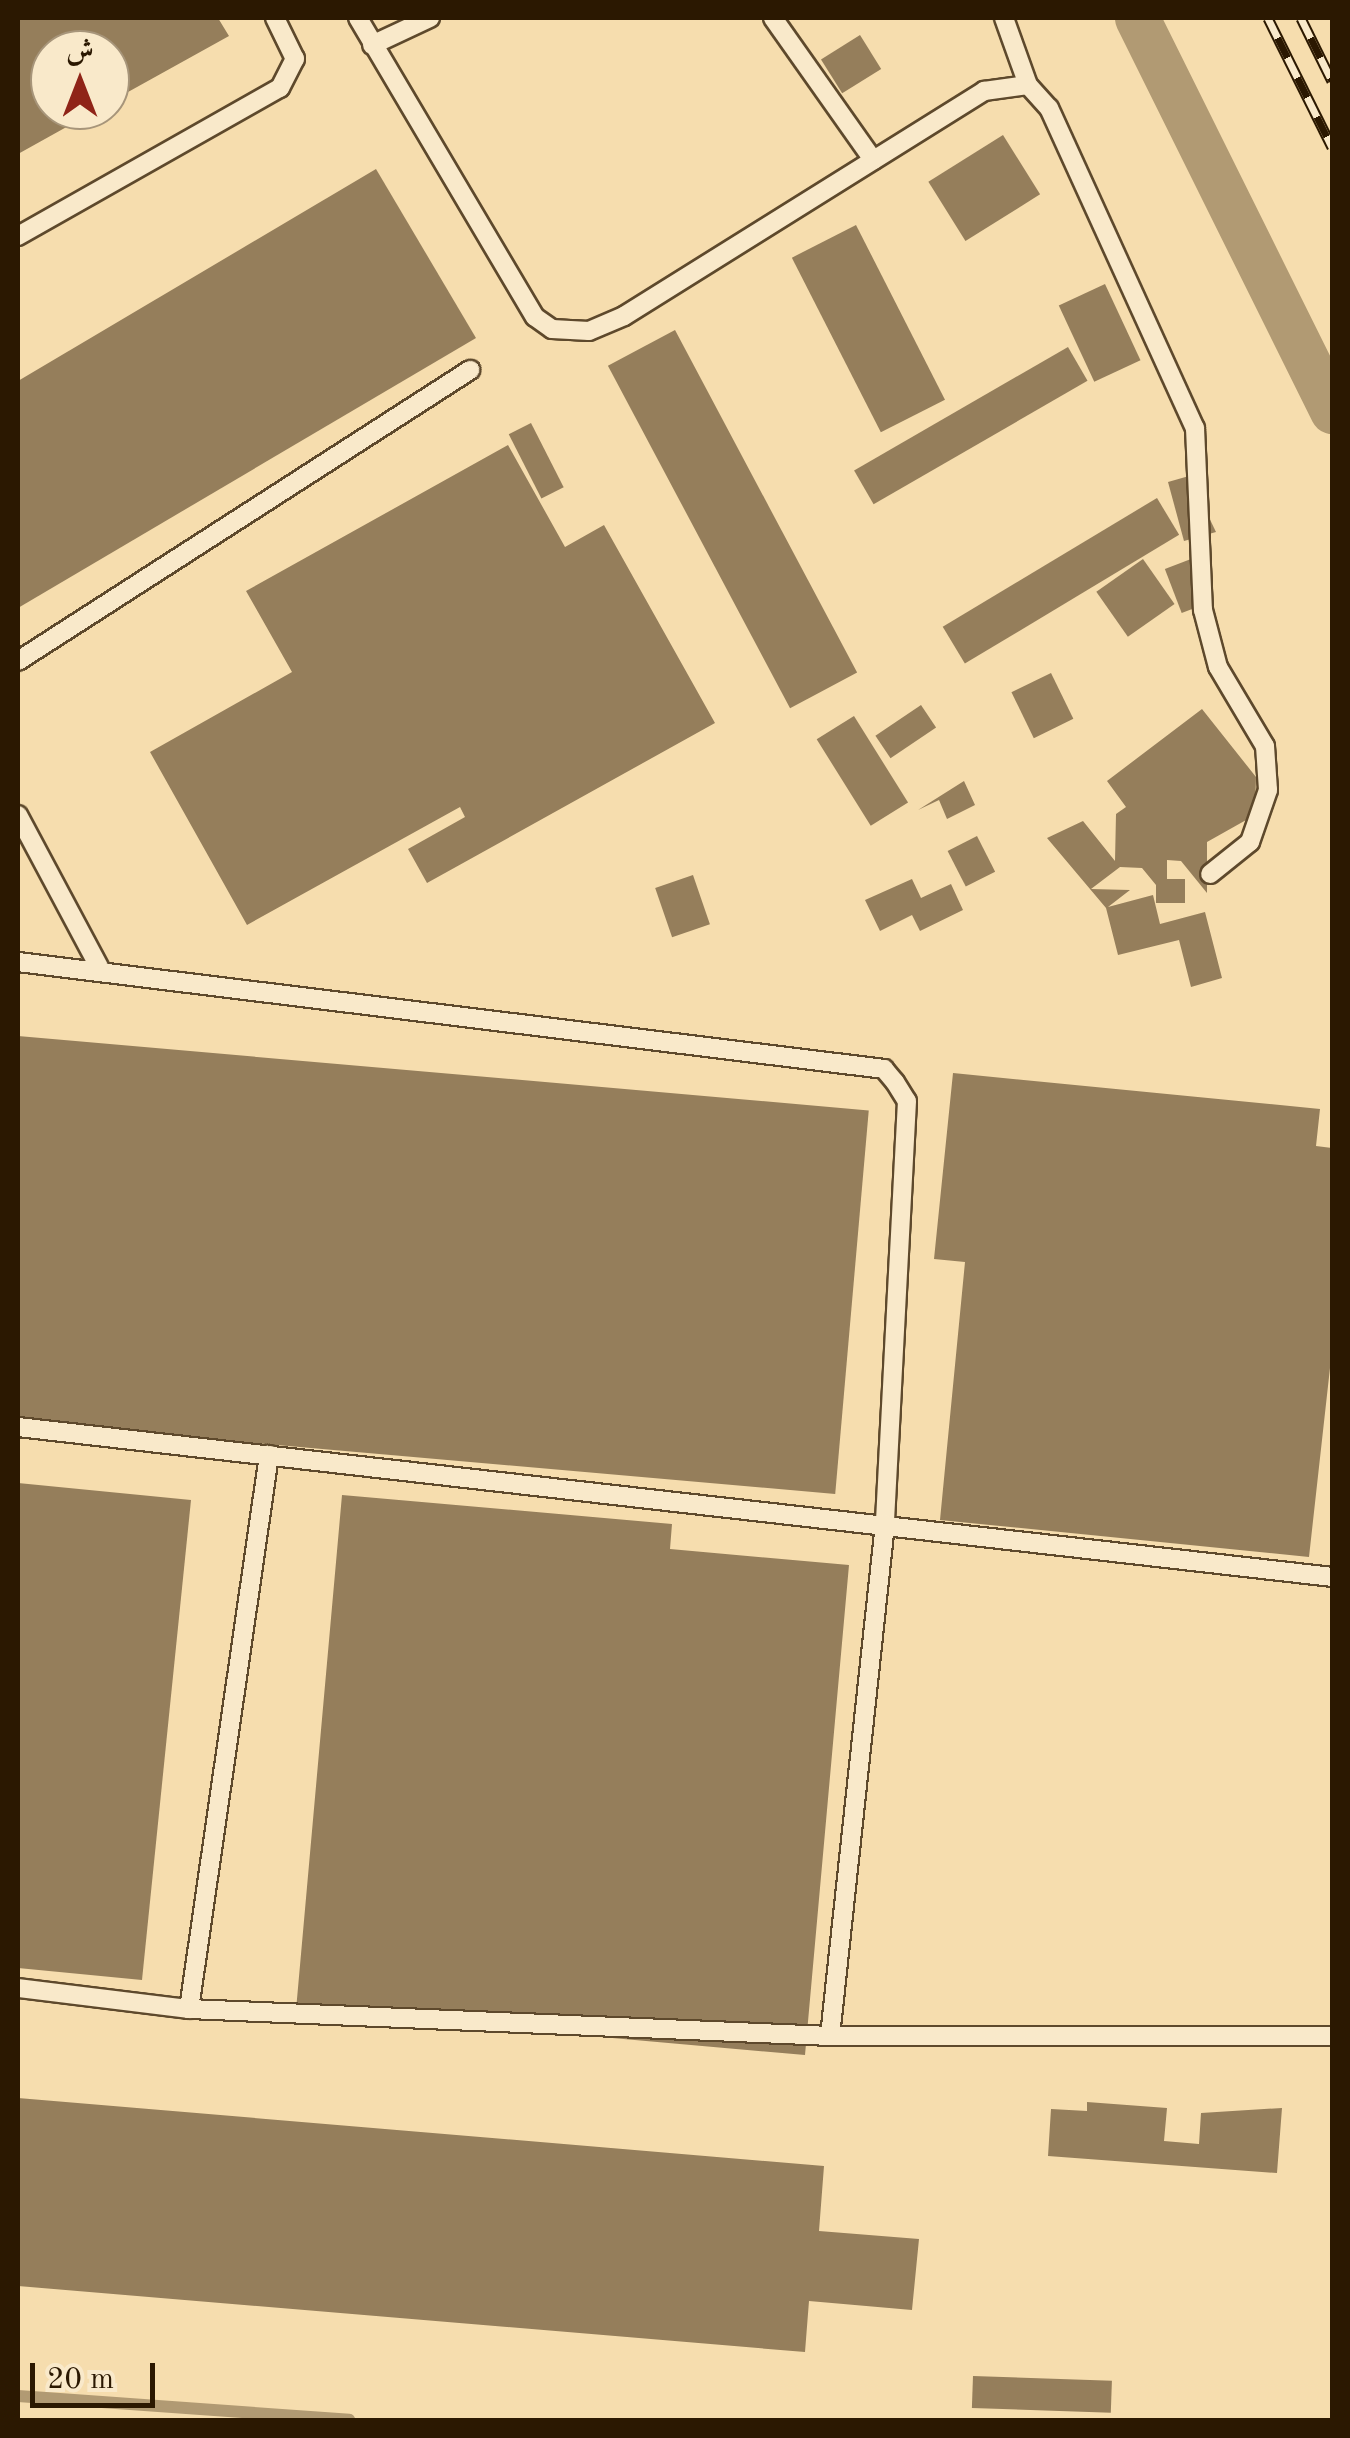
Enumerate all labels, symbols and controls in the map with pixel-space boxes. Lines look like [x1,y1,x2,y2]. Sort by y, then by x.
north arrow [30,30,130,130]
text: ش [66,38,94,66]
scale bar [35,2343,160,2405]
text: 20 m [47,2365,114,2395]

